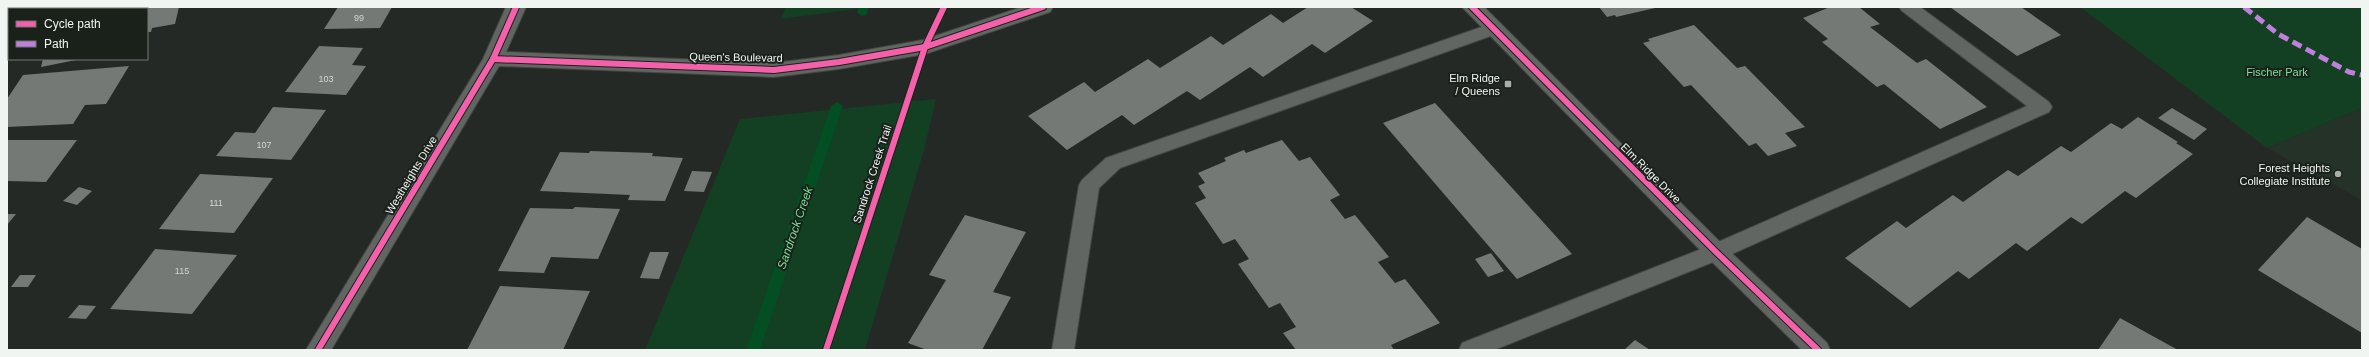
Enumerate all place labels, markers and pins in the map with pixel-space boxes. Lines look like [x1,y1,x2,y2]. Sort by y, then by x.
place label: Elm Ridge / Queens [1449,72,1500,97]
marker: Elm Ridge / Queens [1503,79,1513,89]
place label: Forest Heights Collegiate Institute [2240,162,2330,187]
marker: Forest Heights Collegiate Institute [2333,169,2343,179]

